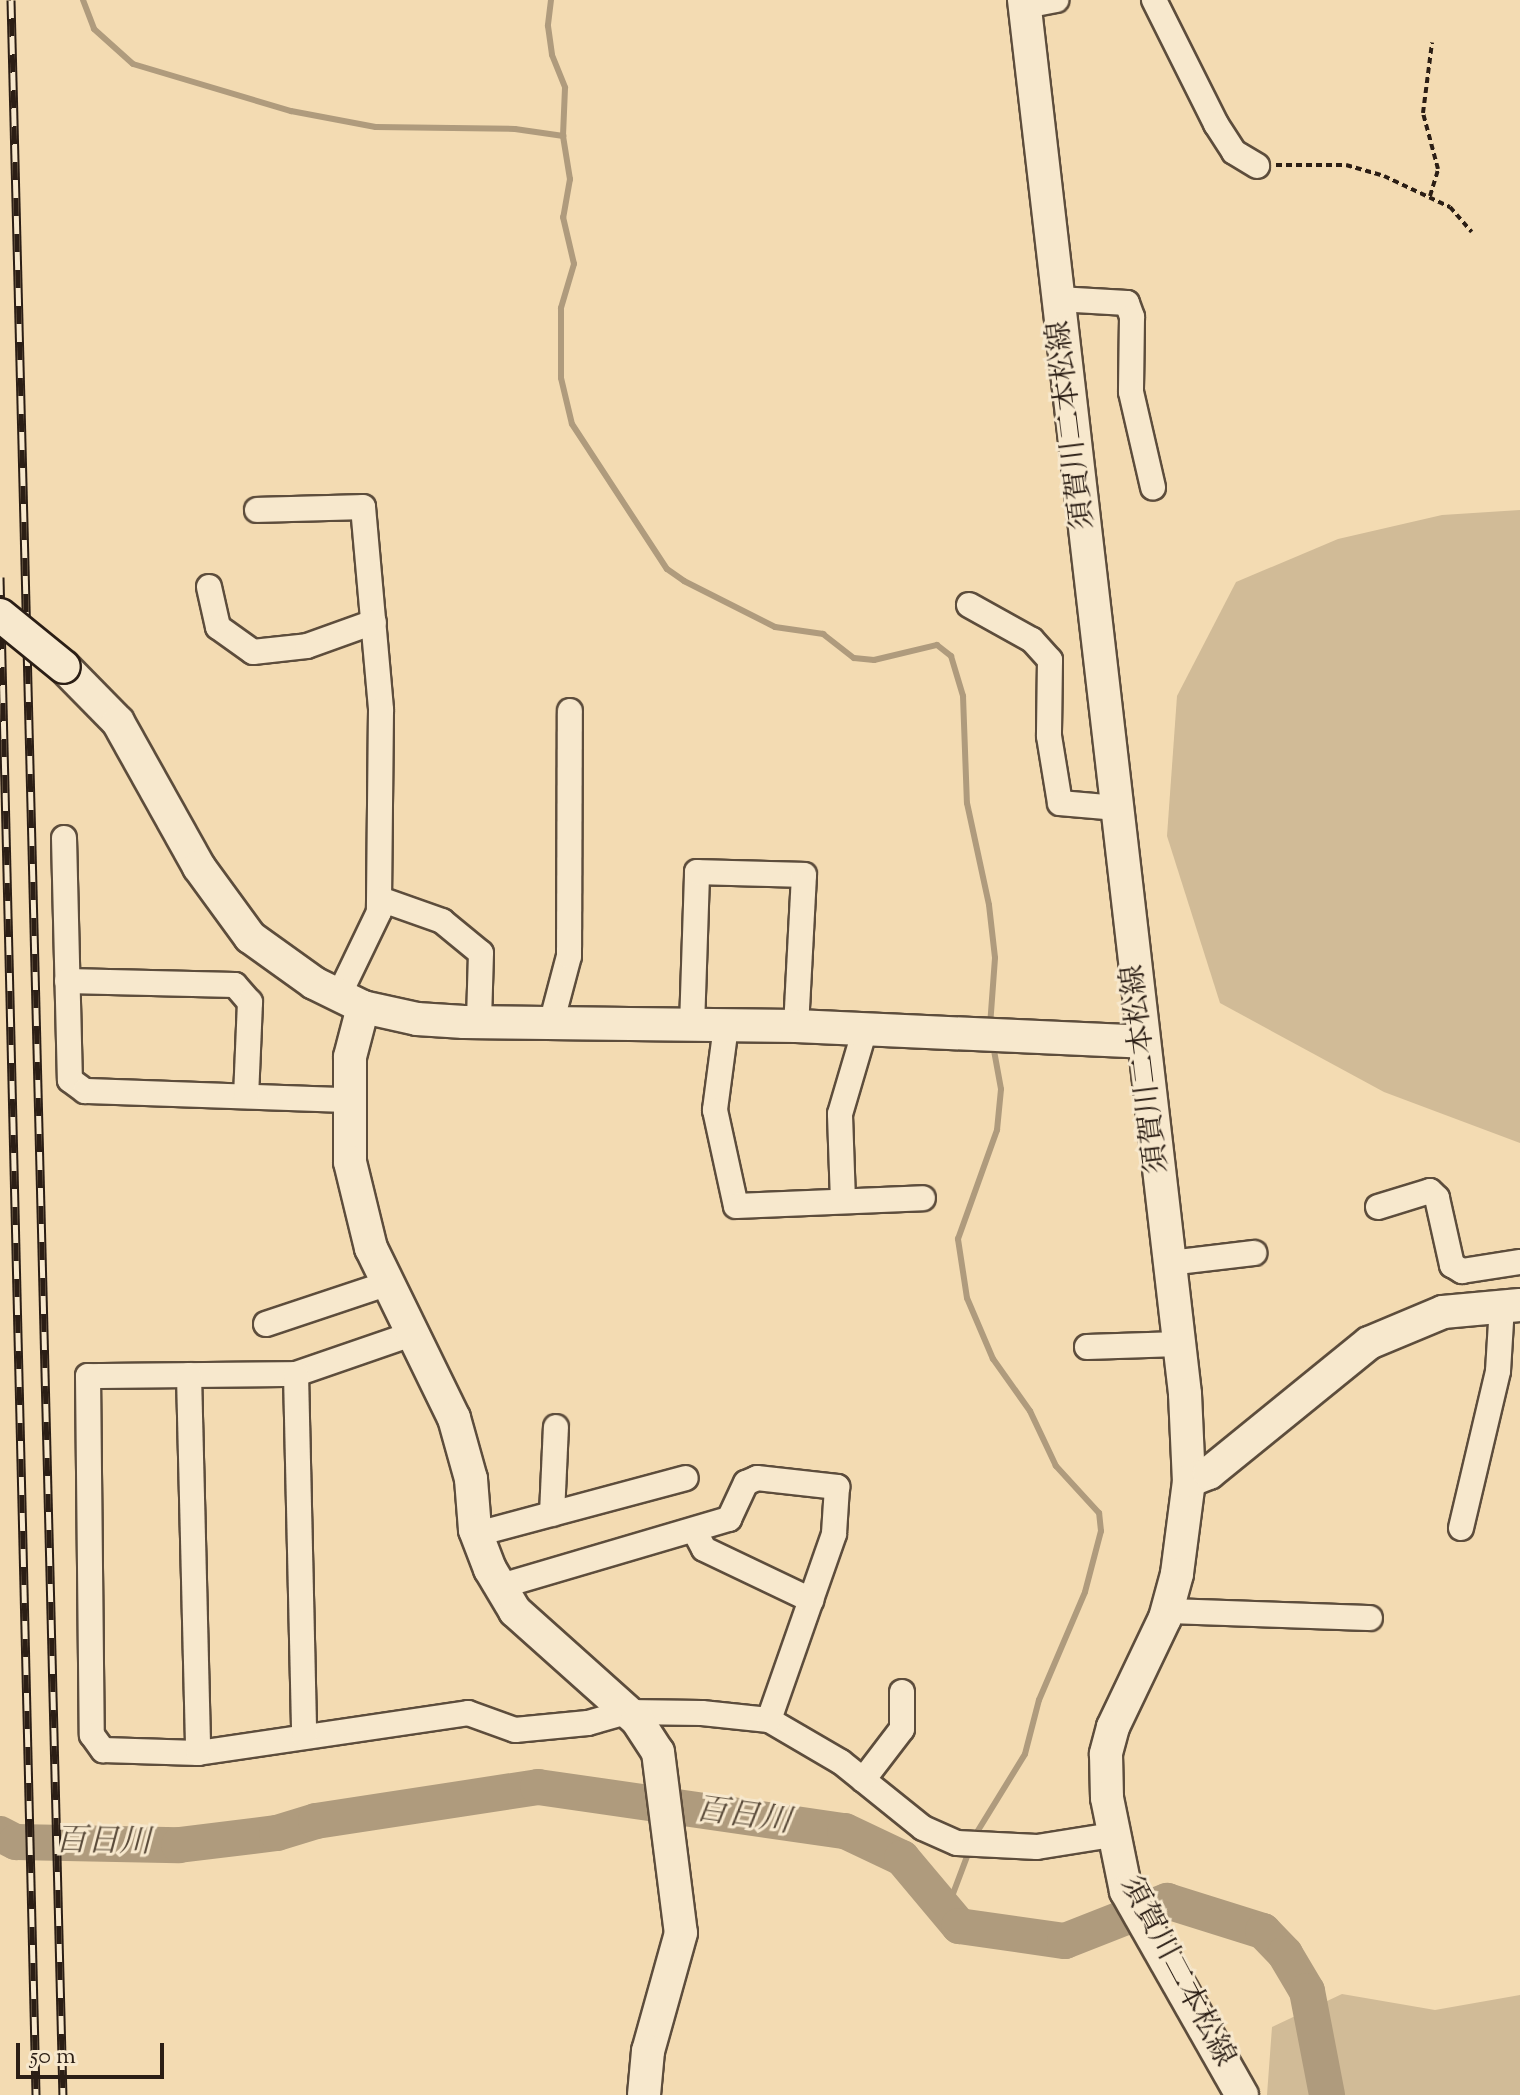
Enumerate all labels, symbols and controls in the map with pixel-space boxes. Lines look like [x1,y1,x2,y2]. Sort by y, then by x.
street label: 須賀川二本松線 [1042,319,1104,531]
street label: 須賀川二本松線 [1116,963,1178,1175]
water label: 百日川 [693,1791,793,1843]
water label: 百日川 [55,1823,151,1863]
street label: 須賀川二本松線 [1111,1871,1241,2073]
scale bar [20,2027,168,2077]
text: 50 m [30,2040,76,2074]

